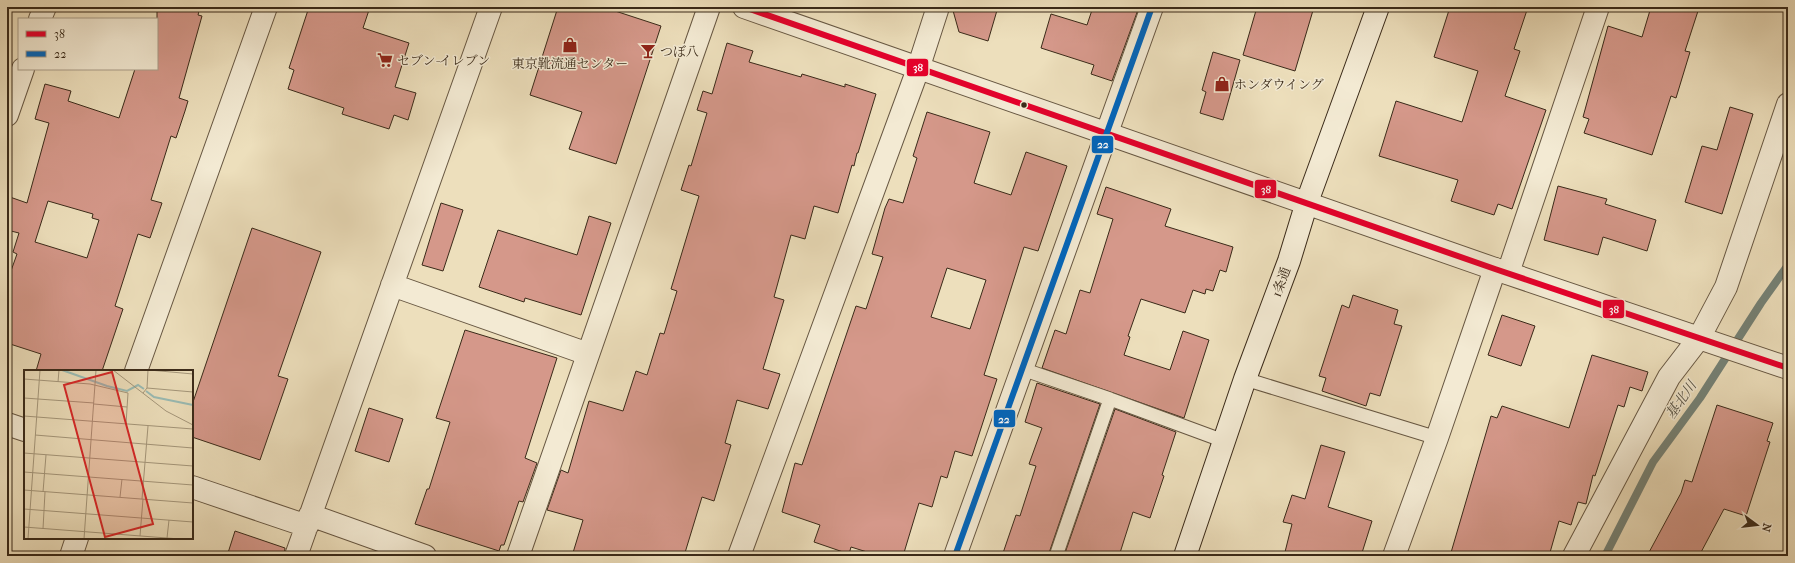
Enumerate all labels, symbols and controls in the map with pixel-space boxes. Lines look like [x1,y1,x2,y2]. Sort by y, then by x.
legend [18,18,158,70]
text: 38 [54,27,65,41]
shop icon: 東京靴流通センター [561,36,579,54]
bar icon: つぼ八 [639,42,657,60]
place label: つぼ八 [660,44,699,59]
text: 22 [54,47,66,61]
supermarket icon: セブン-イレブン [376,51,394,69]
place label: セブン-イレブン [397,53,490,68]
place label: 東京靴流通センター [512,56,628,71]
line badge: 38 [906,58,929,77]
text: 38 [913,61,923,74]
shop icon: ホンダウイング [1213,75,1231,93]
place label: ホンダウイング [1234,77,1324,92]
unlabelled marker [1019,100,1029,110]
line badge: 22 [1091,135,1114,154]
text: 22 [1097,138,1109,151]
line badge: 38 [1254,179,1277,199]
text: 38 [1261,183,1271,196]
street label: 1条通 [1269,265,1293,299]
line badge: 38 [1602,299,1625,319]
text: 38 [1609,303,1619,316]
inset map [24,370,193,539]
water label: 基北川 [1662,376,1701,422]
line badge: 22 [993,409,1016,428]
text: 22 [998,413,1010,426]
north arrow [1737,505,1777,545]
text: N [1759,522,1774,534]

